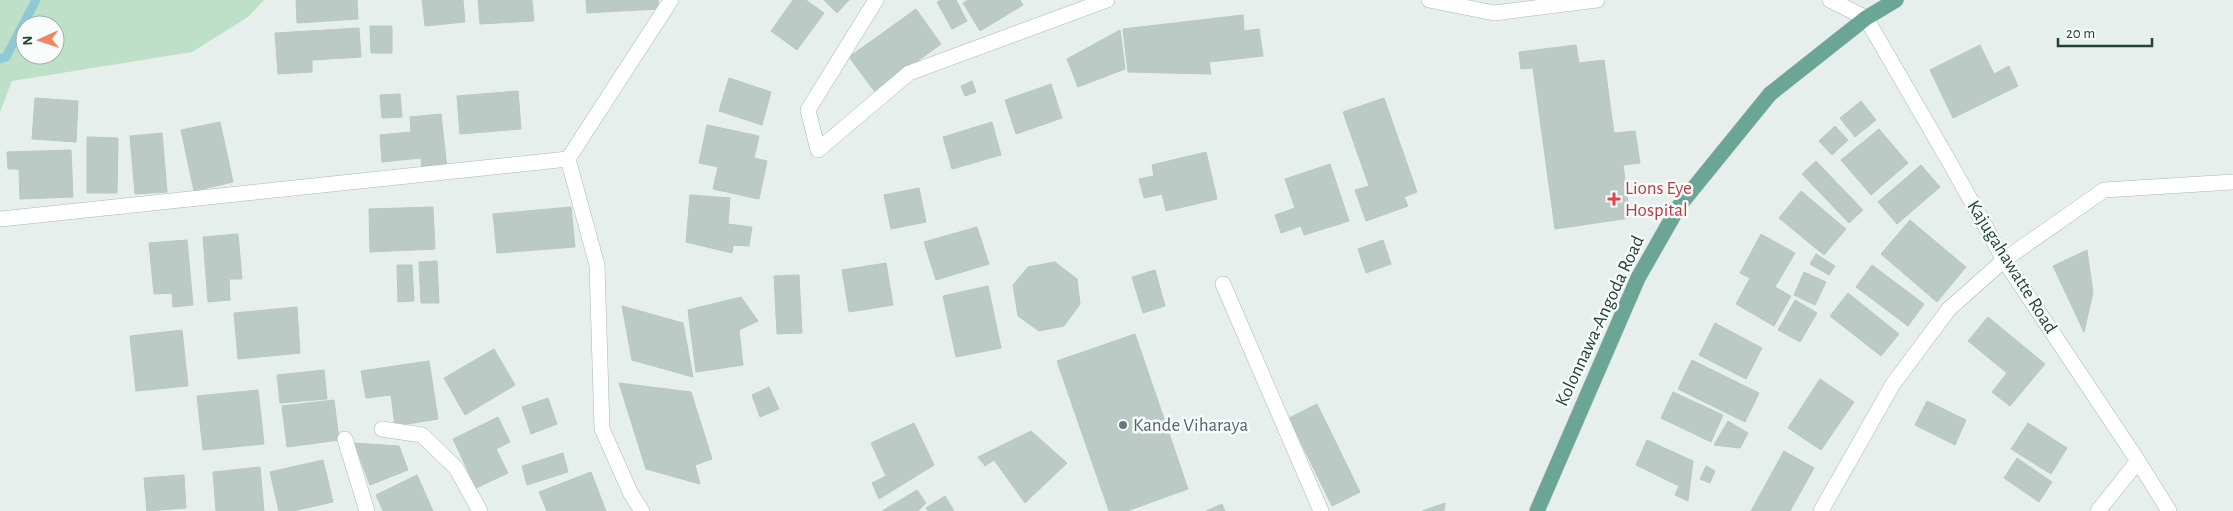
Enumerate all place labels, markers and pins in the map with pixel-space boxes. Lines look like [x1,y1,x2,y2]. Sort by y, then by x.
place label: Lions Eye Hospital [1625,179,1692,220]
marker: Lions Eye Hospital [1607,192,1621,206]
place label: Kande Viharaya [1133,416,1248,435]
marker: Kande Viharaya [1117,419,1129,431]

